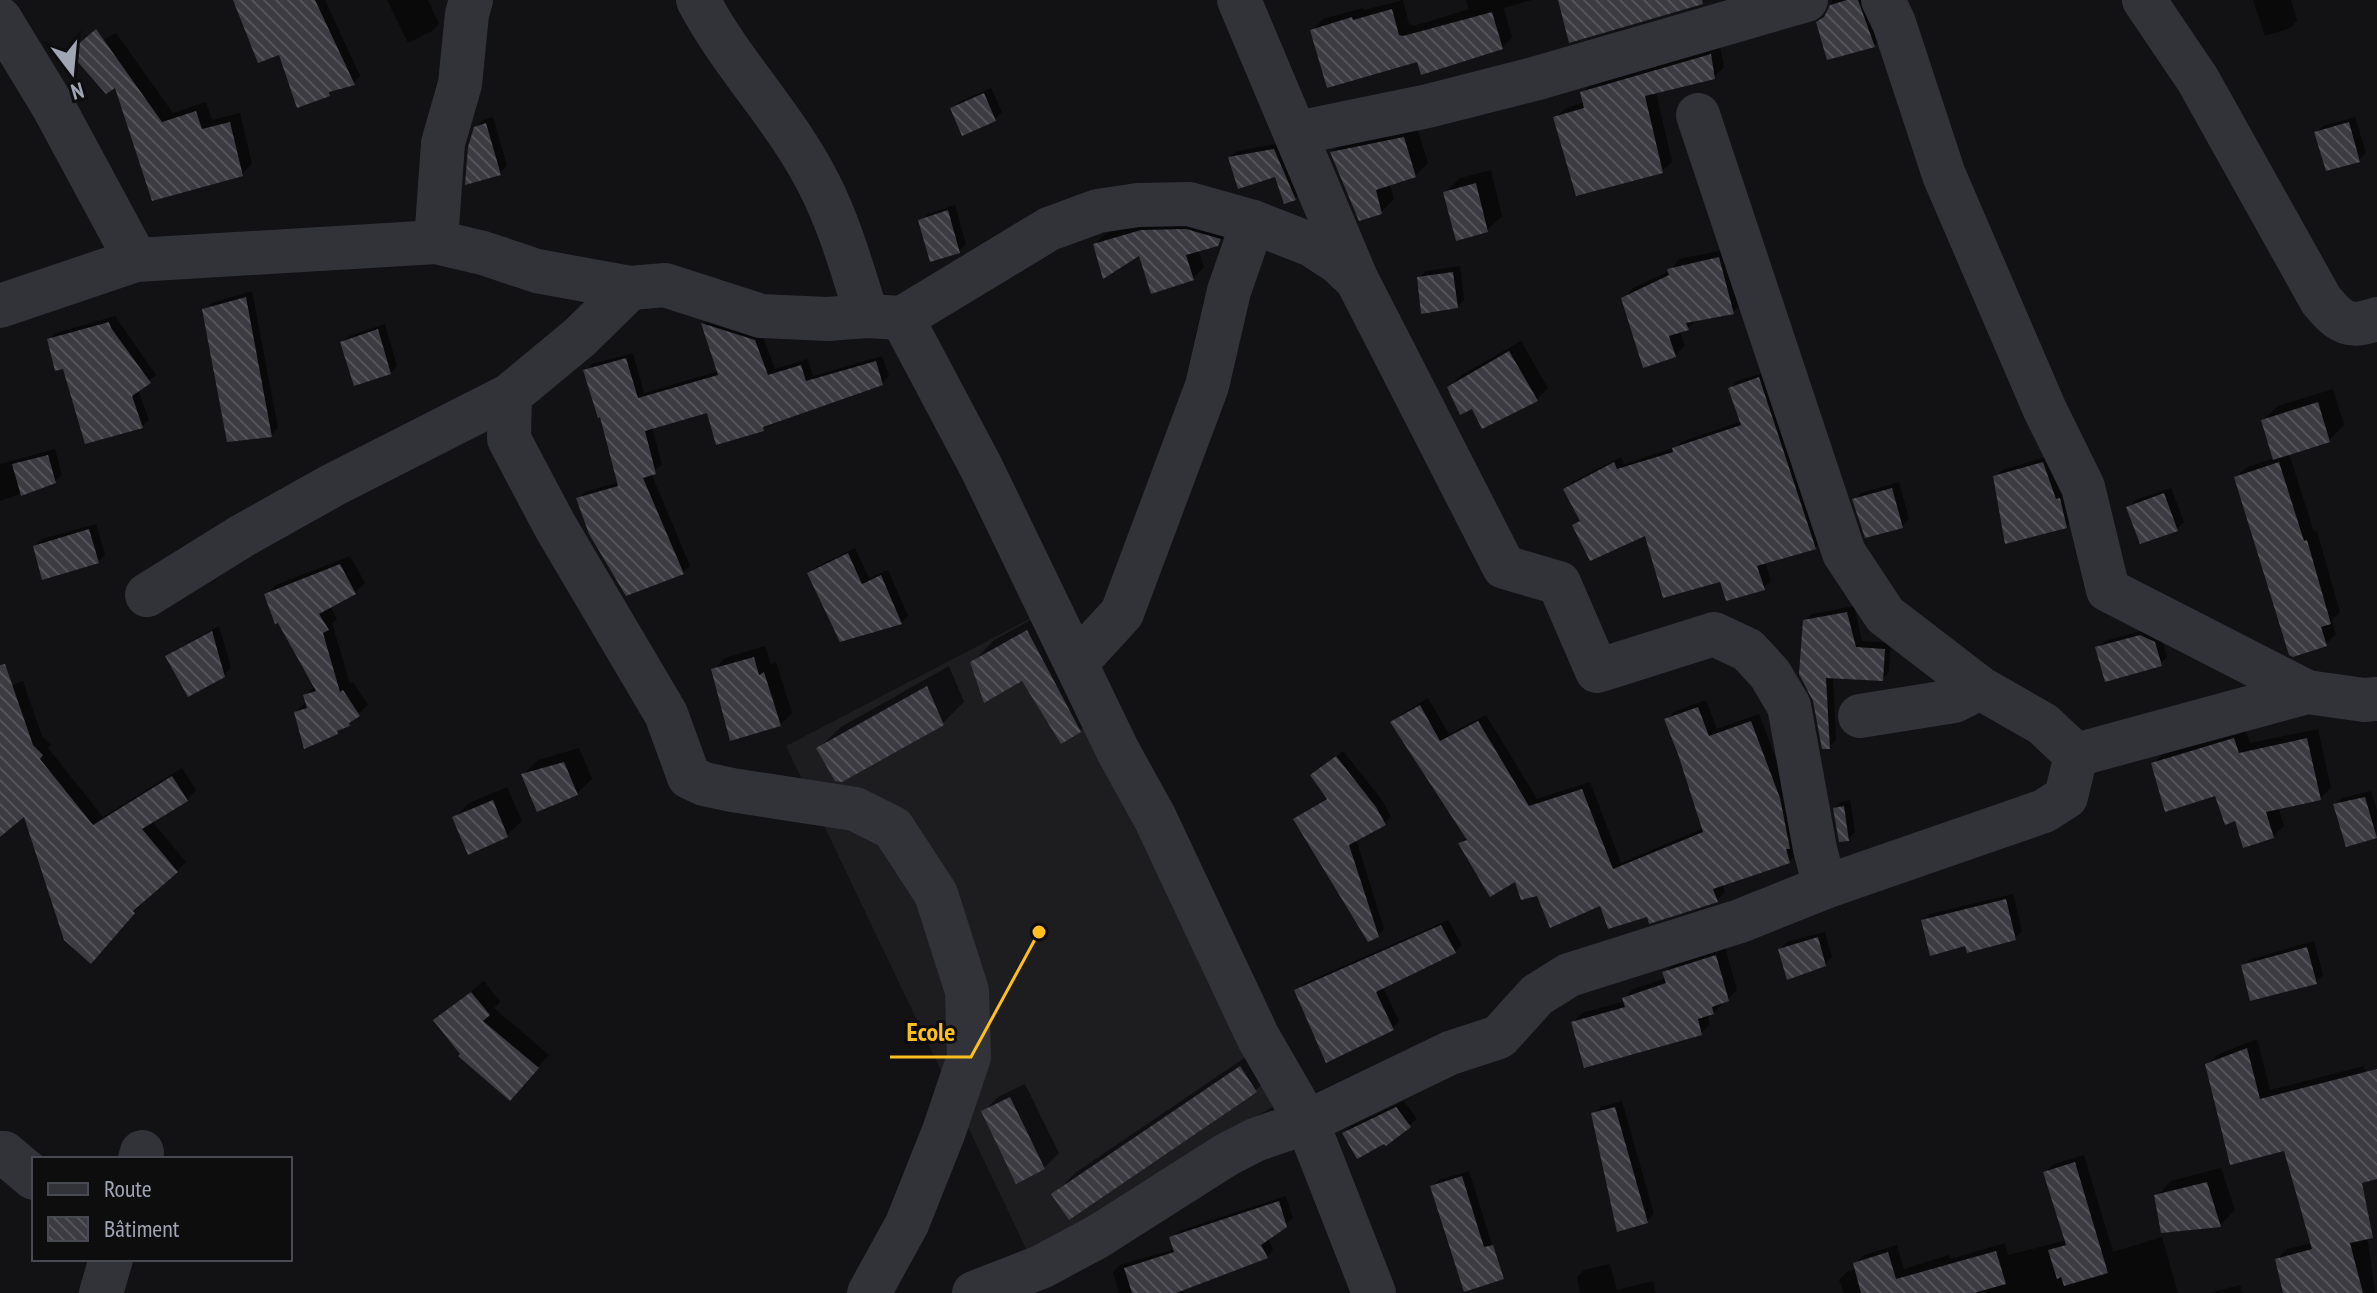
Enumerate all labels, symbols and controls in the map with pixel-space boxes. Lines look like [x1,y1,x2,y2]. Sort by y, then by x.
north arrow [32,32,112,112]
text: N [68,76,87,106]
callout: Ecole [890,1007,971,1057]
text: Ecole [907,1015,955,1048]
legend [32,1157,292,1261]
text: Route [104,1173,152,1204]
text: Bâtiment [104,1213,180,1244]

